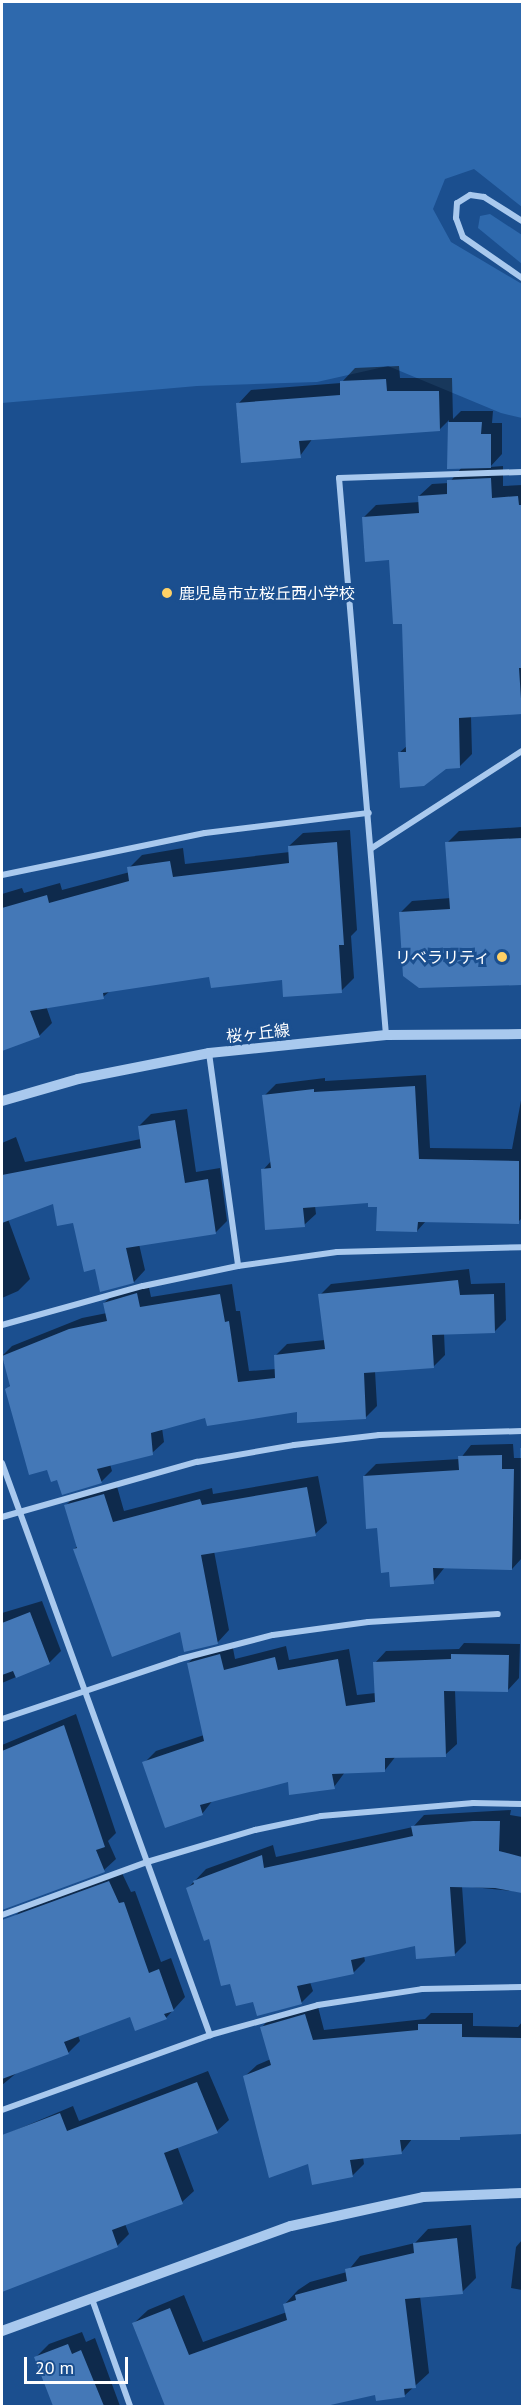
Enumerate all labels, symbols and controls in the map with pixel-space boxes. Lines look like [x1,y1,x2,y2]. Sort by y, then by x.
place label: 鹿児島市立桜丘西小学校 [179,583,355,603]
marker: 鹿児島市立桜丘西小学校 [160,586,174,600]
place label: リベラリティ [394,947,490,967]
marker: リベラリティ [495,950,509,964]
street label: 桜ヶ丘線 [225,1020,291,1046]
scale bar [27,2345,130,2383]
text: 20 m [35,2356,74,2379]

